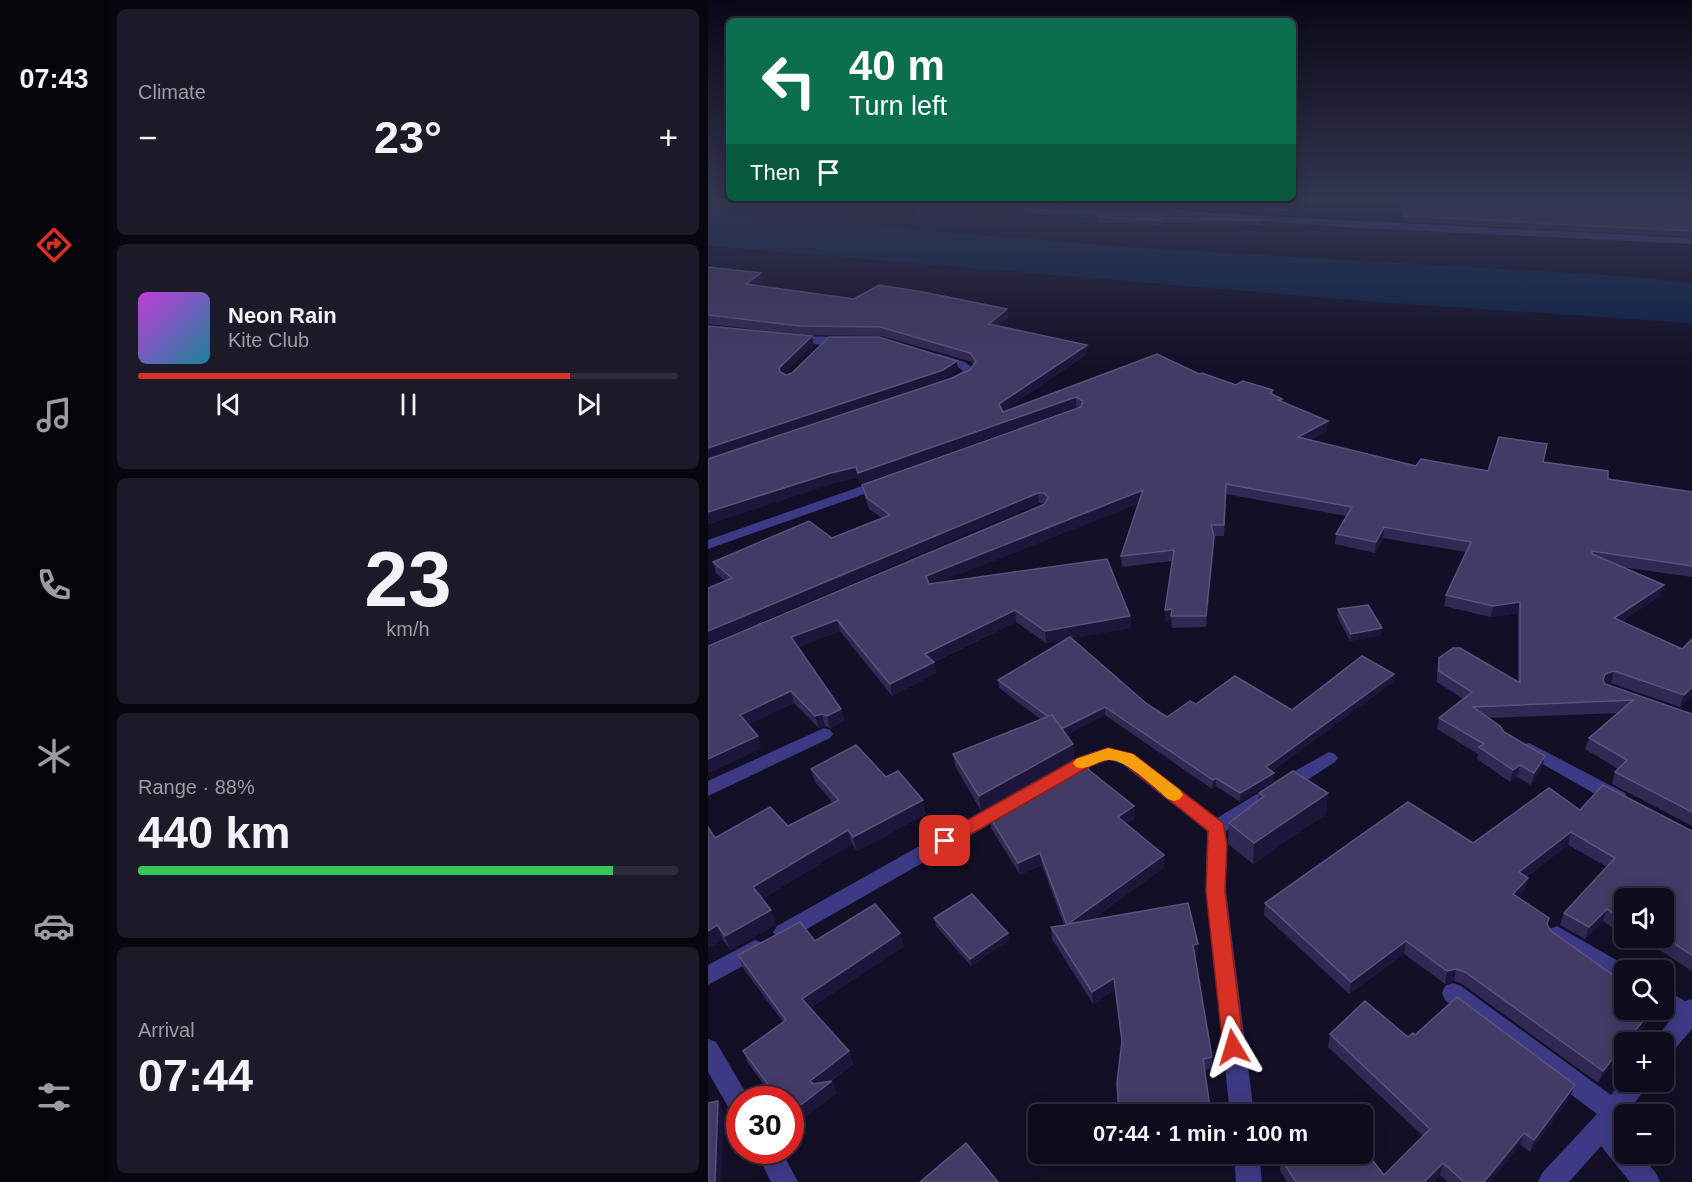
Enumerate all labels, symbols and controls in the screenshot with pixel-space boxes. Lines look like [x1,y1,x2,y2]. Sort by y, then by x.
icon: left [750,42,828,120]
text: 40 m [849,42,945,89]
text: 07:43 [19,64,89,94]
text: Climate [138,81,206,103]
text: Turn left [849,91,947,121]
text: 23° [374,112,442,163]
text: − [138,119,157,156]
text: + [659,119,678,156]
icon: arrive [812,156,845,189]
text: Then [750,160,800,185]
icon: directions [33,224,75,266]
text: Neon Rain [228,303,337,328]
text: Kite Club [228,329,309,351]
icon: previous [212,388,245,421]
icon: pause [392,388,425,421]
icon: next [572,388,605,421]
icon: music [33,394,75,436]
text: 23 [365,535,451,623]
icon: phone [33,564,75,606]
text: km/h [386,618,430,640]
icon: climate [33,735,75,777]
text: Range · 88% [138,776,255,798]
text: 440 km [138,807,291,858]
pin [919,815,970,866]
icon: arrive [928,824,961,857]
map controls [1614,888,1674,1164]
button: sound [1614,888,1674,948]
icon: car [33,905,75,947]
button: search [1614,960,1674,1020]
position arrow [1201,1015,1265,1079]
text: Arrival [138,1019,195,1041]
button: + [1614,1032,1674,1092]
text: 07:44 [138,1050,253,1101]
icon: filters [33,1076,75,1118]
speed limit sign: 30 [726,1086,804,1164]
button: − [1614,1104,1674,1164]
text: 07:44 · 1 min · 100 m [1093,1121,1308,1146]

